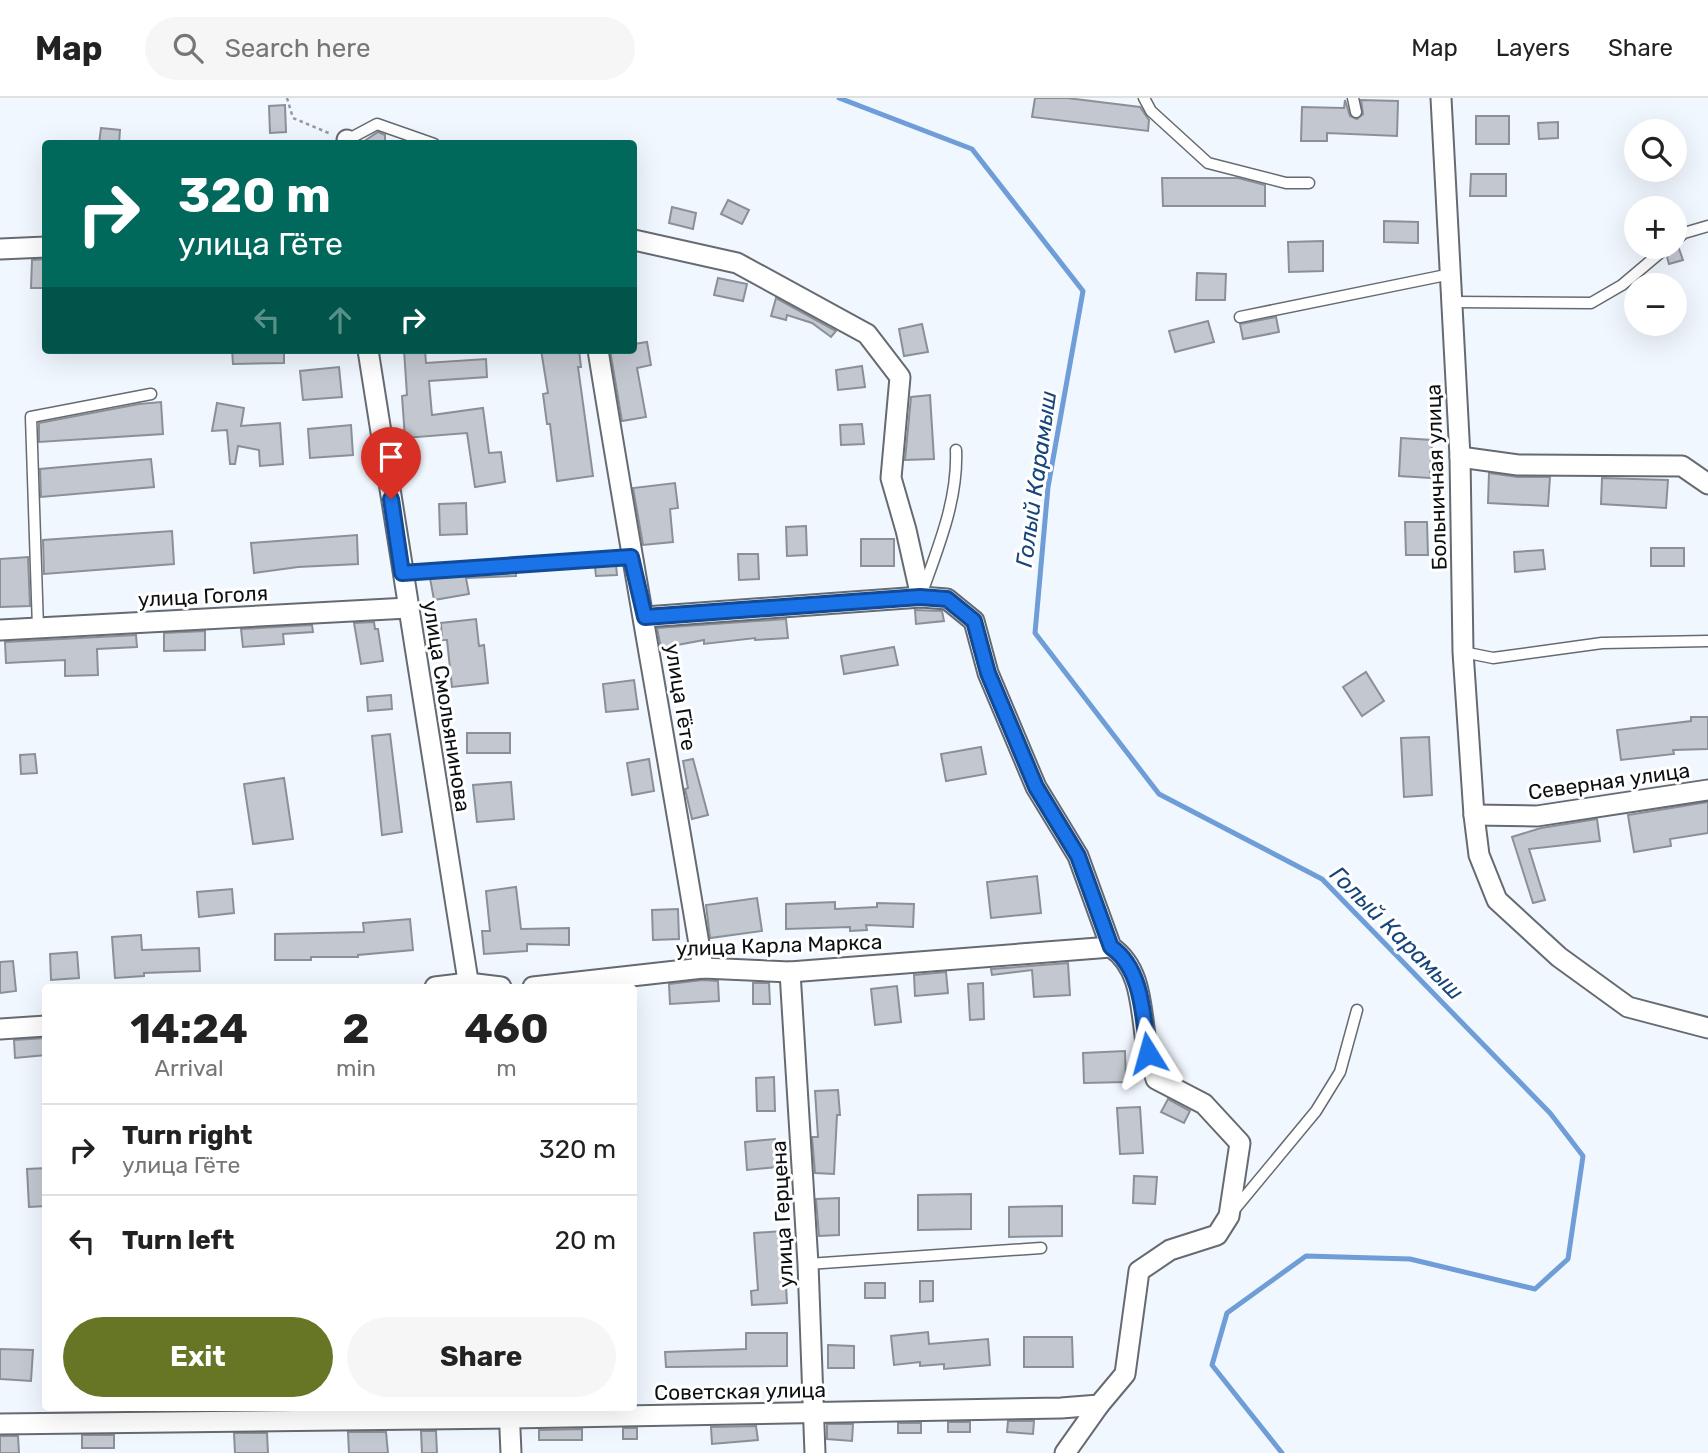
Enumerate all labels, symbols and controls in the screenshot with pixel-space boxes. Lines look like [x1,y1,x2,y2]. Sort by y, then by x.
search box [145,17,635,80]
text: Map [35,29,103,68]
icon: search [169,29,207,67]
text: Search here [225,33,370,64]
text: Map [1411,34,1458,62]
text: Layers [1496,34,1570,62]
text: Share [1608,34,1673,62]
map controls [1624,119,1687,336]
button: search [1624,119,1687,182]
text: 320 m [178,166,331,224]
icon: right [63,168,154,259]
button: + [1624,196,1687,259]
text: улица Гёте [178,225,343,263]
button: − [1624,273,1687,336]
icon: left [248,301,286,339]
icon: ahead [321,301,359,339]
icon: right [394,301,432,339]
street label: Больничная улица [1420,383,1452,571]
water label: Голый Карамыш [1010,389,1062,569]
pin [361,427,421,499]
icon: arrive [372,438,410,476]
street label: улица Гоголя [137,580,269,612]
street label: улица Смольянинова [418,599,476,813]
street label: улица Гёте [660,642,702,752]
street label: Северная улица [1526,757,1692,805]
water label: Голый Карамыш [1324,860,1470,1006]
street label: улица Карла Маркса [675,929,883,961]
text: 14:24 [130,1004,248,1054]
text: 2 [342,1004,370,1054]
text: 460 [464,1004,549,1054]
position arrow [1111,1016,1185,1090]
text: Arrival [155,1054,224,1082]
text: min [336,1054,376,1082]
text: m [496,1054,517,1082]
text: Turn right [122,1120,252,1151]
icon: right [63,1131,101,1169]
text: 320 m [539,1134,616,1165]
street label: улица Герцена [766,1140,798,1288]
text: улица Гёте [122,1151,241,1179]
icon: left [63,1222,101,1260]
text: Turn left [122,1225,234,1256]
text: 20 m [555,1225,616,1256]
button: Exit [63,1317,333,1397]
button: Share [347,1317,616,1397]
street label: Советская улица [654,1377,826,1405]

